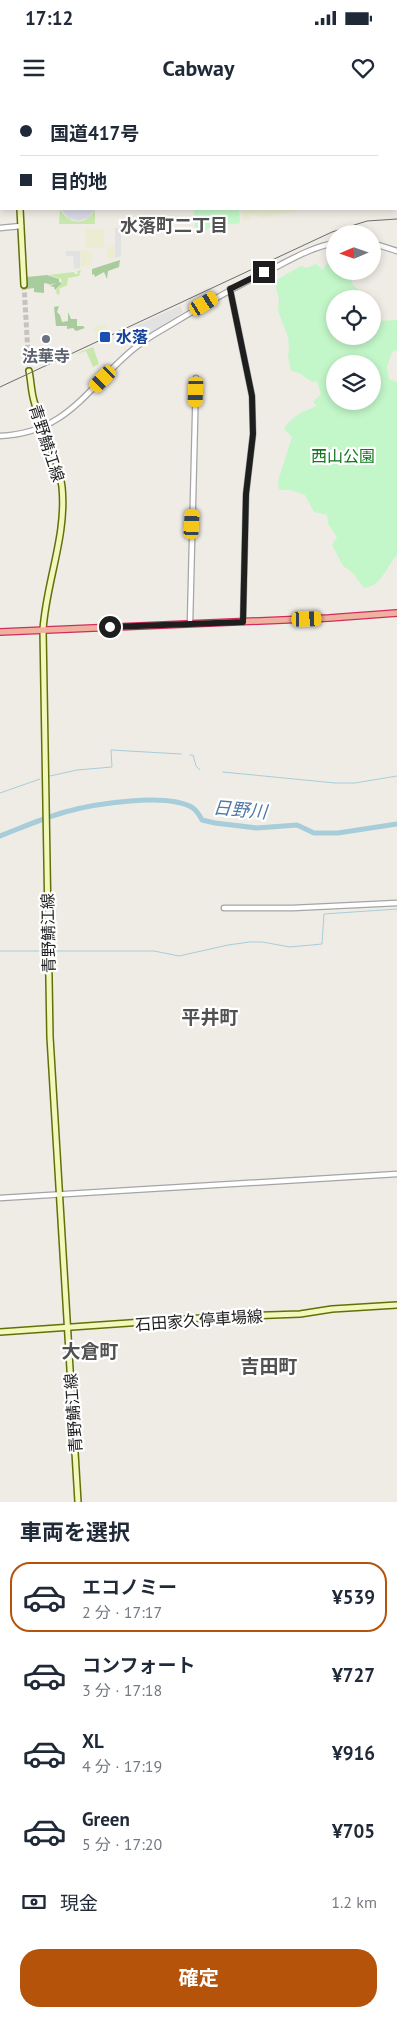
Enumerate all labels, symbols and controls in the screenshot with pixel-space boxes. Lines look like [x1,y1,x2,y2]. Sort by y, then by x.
text: 17:12 [25,6,73,30]
icon: menu [20,54,48,82]
text: Cabway [163,54,234,82]
icon: heart [349,54,377,82]
text: 国道417号 [50,121,139,145]
text: 目的地 [50,169,107,193]
district label: 水落町二丁目 [120,214,228,237]
north arrow [326,225,381,280]
map controls [326,225,381,410]
route end [253,261,275,283]
car [187,290,220,318]
button: locate [326,290,381,345]
place label: 水落 [116,327,148,347]
marker: 水落 [98,330,112,344]
marker: 法華寺 [40,333,52,345]
place label: 法華寺 [22,346,70,366]
button: layers [326,355,381,410]
car [87,363,118,395]
car [187,377,204,407]
street label: 青野鯖江線 [25,402,69,484]
park label: 西山公園 [311,446,375,466]
car [183,509,200,539]
car [291,611,322,627]
route start [99,616,121,638]
water label: 日野川 [212,796,270,823]
street label: 青野鯖江線 [37,893,59,973]
district label: 平井町 [181,1005,239,1029]
street label: 石田家久停車場線 [134,1306,264,1334]
district label: 大倉町 [61,1339,119,1363]
district label: 吉田町 [240,1354,298,1378]
street label: 青野鯖江線 [60,1372,86,1454]
text: 車両を選択 [20,1518,130,1546]
icon: car [22,1575,67,1620]
text: エコノミー [82,1575,177,1599]
text: ¥539 [332,1585,375,1609]
text: 2 分 · 17:17 [82,1602,162,1622]
icon: car [22,1653,67,1698]
text: コンフォート [82,1653,195,1677]
text: ¥727 [332,1663,375,1687]
text: 3 分 · 17:18 [82,1680,162,1700]
text: XL [82,1729,104,1753]
icon: car [22,1731,67,1776]
text: ¥916 [332,1741,375,1765]
text: 4 分 · 17:19 [82,1756,162,1776]
text: Green [82,1807,130,1831]
icon: car [22,1809,67,1854]
text: ¥705 [332,1819,375,1843]
text: 5 分 · 17:20 [82,1834,162,1854]
icon: cash [20,1888,48,1916]
text: 現金 [60,1891,98,1915]
text: 1.2 km [331,1892,377,1912]
button: 確定 [20,1949,377,2007]

